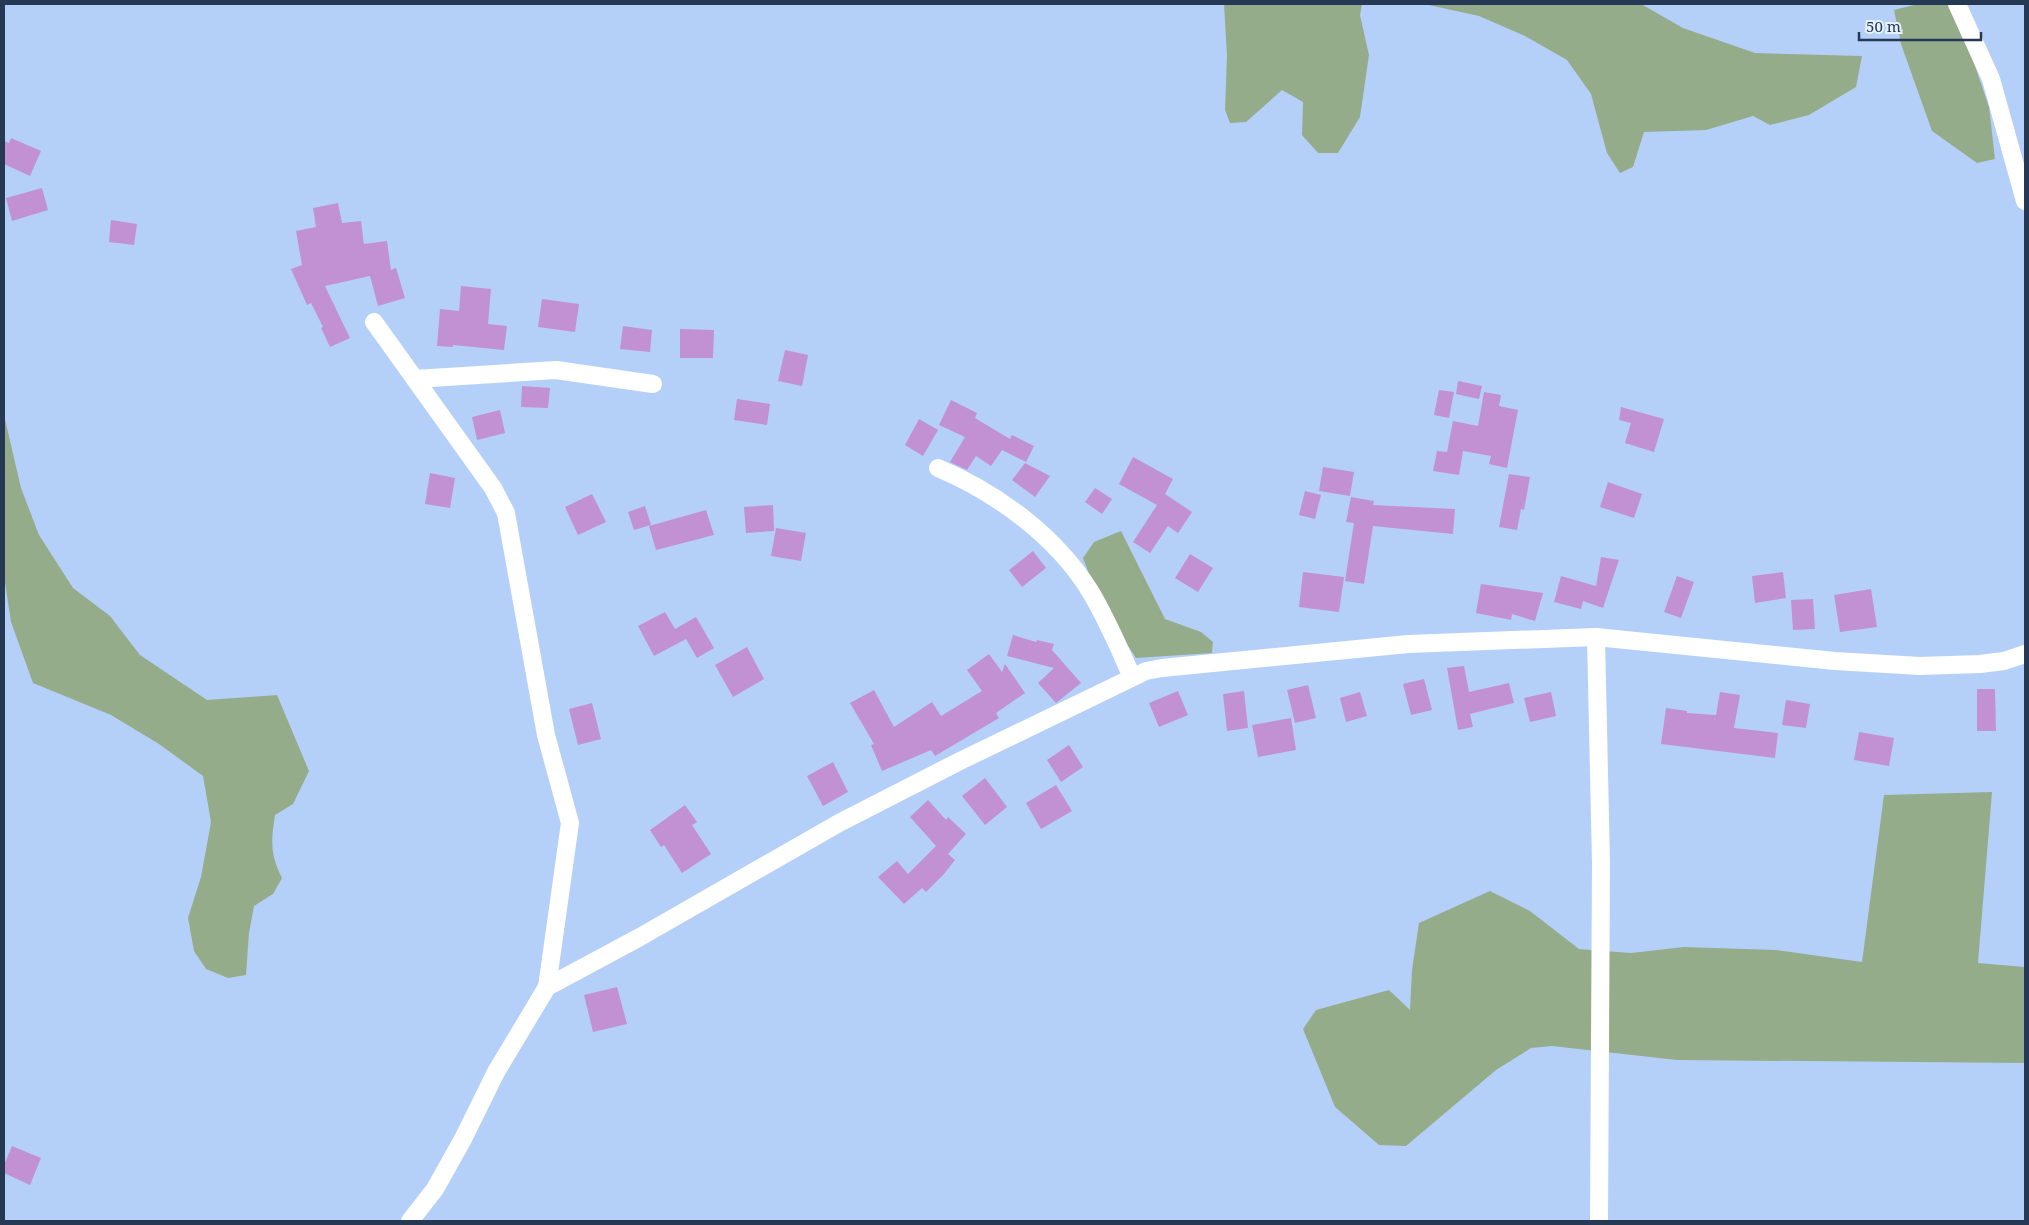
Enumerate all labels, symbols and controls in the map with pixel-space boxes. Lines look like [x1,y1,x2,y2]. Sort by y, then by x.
scale bar [1859,10,1982,42]
text: 50 m [1866,16,1901,36]

